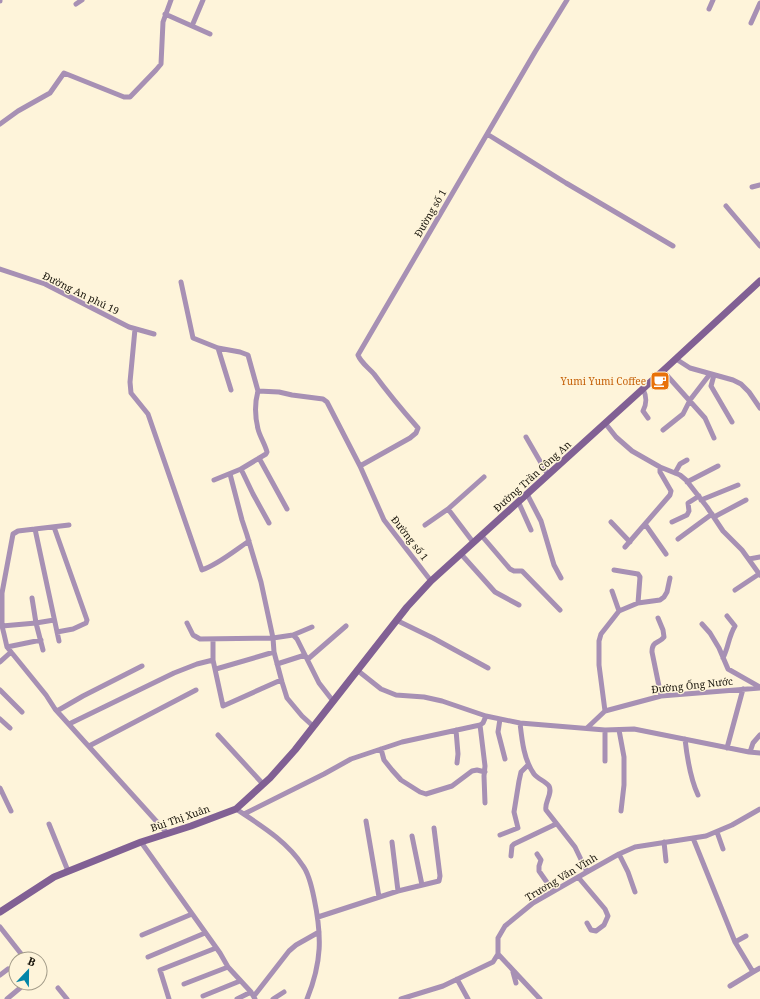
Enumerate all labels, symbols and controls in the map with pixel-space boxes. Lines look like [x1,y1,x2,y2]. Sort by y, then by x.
street label: Đường số 1 [411,186,449,240]
street label: Đường An phú 19 [40,268,122,318]
cafe icon: Yumi Yumi Coffee [649,370,671,392]
place label: Yumi Yumi Coffee [560,374,646,388]
street label: Đường Trần Công An [490,437,574,515]
street label: Đường số 1 [388,513,432,563]
street label: Đường Ống Nước [651,674,734,696]
street label: Bùi Thị Xuân [148,801,212,835]
street label: Trương Văn Vĩnh [522,850,600,904]
north arrow [8,951,48,991]
text: B [26,953,38,970]

